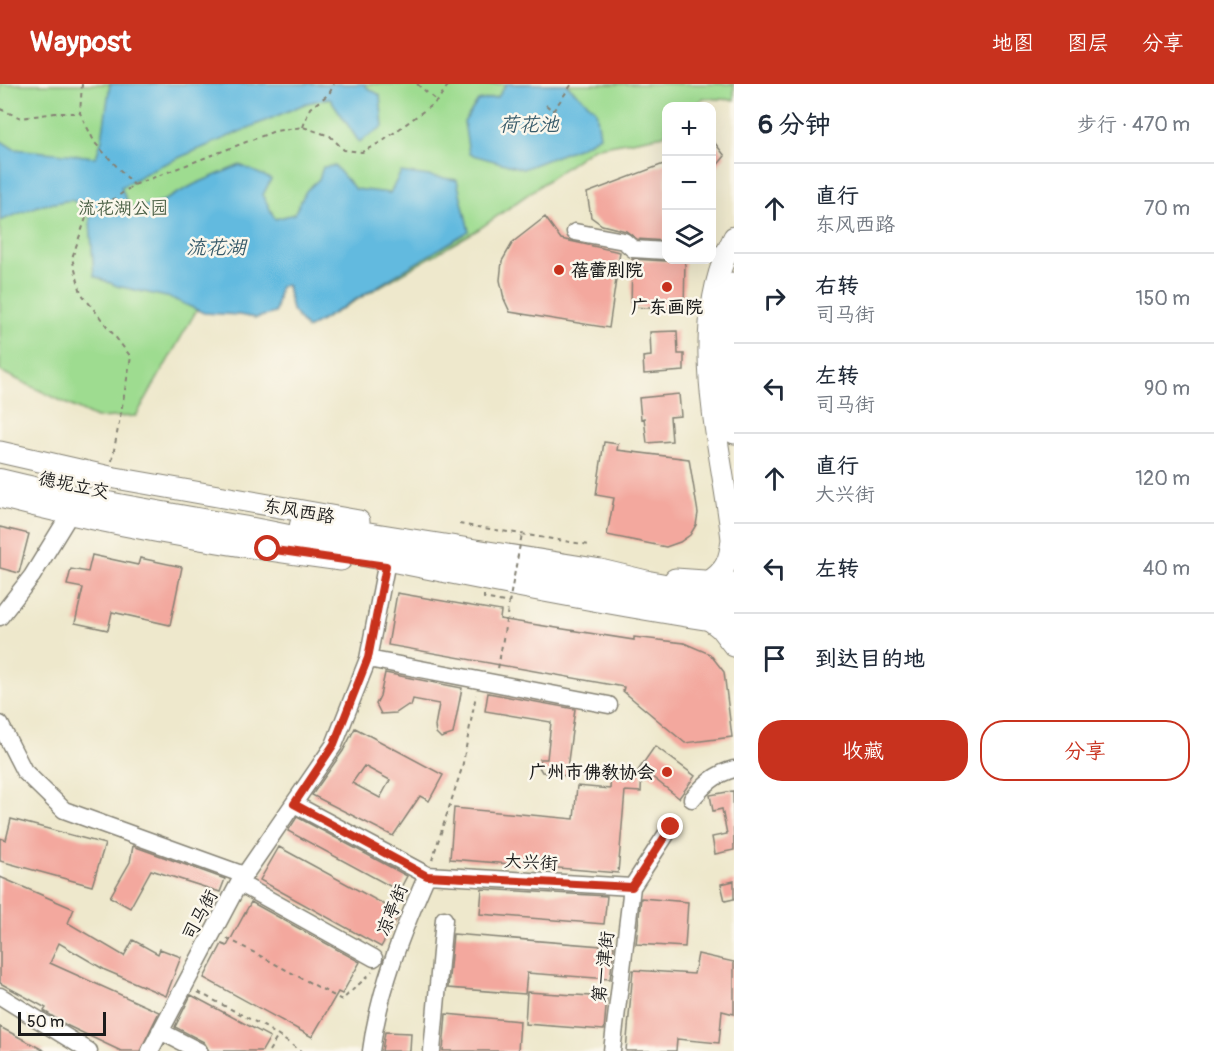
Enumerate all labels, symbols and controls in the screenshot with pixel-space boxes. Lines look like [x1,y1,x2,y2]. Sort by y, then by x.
text: Waypost [30,25,131,60]
text: 地图 [992,30,1034,57]
text: 图层 [1067,30,1109,57]
text: 分享 [1142,30,1184,57]
map controls [662,102,716,264]
button: + [662,102,716,156]
text: 6 分钟 [758,109,831,141]
water label: 荷花池 [499,112,560,137]
text: 步行 · 470 m [1077,112,1190,137]
button: − [662,156,716,210]
text: 直行 [815,182,859,210]
icon: ahead [758,192,791,225]
text: 70 m [1144,196,1190,221]
park label: 流花湖公园 [78,197,168,220]
button: layers [662,210,716,264]
text: 东风西路 [815,212,895,237]
water label: 流花湖 [186,235,248,260]
place label: 蓓蕾剧院 [571,259,643,282]
marker: 蓓蕾剧院 [552,263,566,277]
text: 右转 [815,272,859,300]
marker: 广东画院 [660,280,674,294]
icon: right [758,282,791,315]
text: 150 m [1136,286,1190,311]
place label: 广东画院 [631,296,703,319]
text: 司马街 [815,302,875,327]
text: 左转 [815,362,859,390]
icon: left [758,372,791,405]
text: 90 m [1144,376,1190,401]
text: 司马街 [815,392,875,417]
text: 直行 [815,452,859,480]
icon: ahead [758,462,791,495]
text: 120 m [1135,466,1190,491]
street label: 德坭立交 [36,467,112,504]
text: 大兴街 [815,482,875,507]
street label: 东风西路 [261,494,336,529]
route start [254,535,280,561]
icon: left [758,552,791,585]
text: 左转 [815,555,859,583]
text: 40 m [1143,556,1190,581]
icon: arrive [758,642,791,675]
text: 到达目的地 [815,645,925,673]
button: 收藏 [758,720,968,781]
button: 分享 [980,720,1190,781]
place label: 广州市佛教协会 [529,761,655,784]
marker: 广州市佛教协会 [660,765,674,779]
route end [657,813,683,839]
street label: 大兴街 [503,850,559,875]
street label: 凉亭街 [372,881,413,940]
street label: 司马街 [178,886,223,944]
street label: 第一津街 [588,930,619,1004]
scale bar [18,1009,106,1036]
text: 50 m [27,1012,64,1032]

